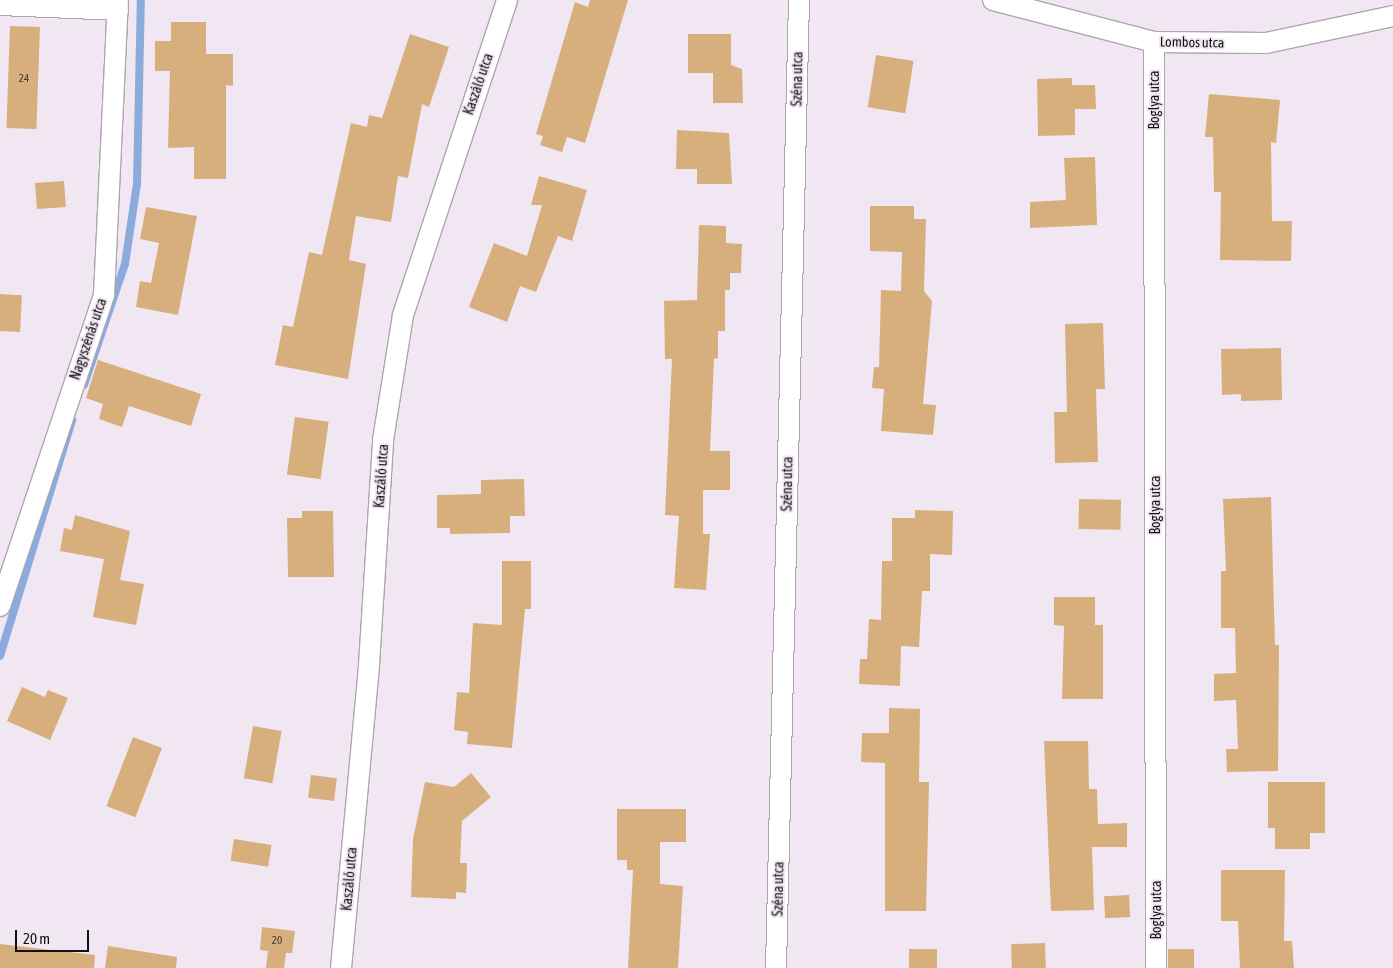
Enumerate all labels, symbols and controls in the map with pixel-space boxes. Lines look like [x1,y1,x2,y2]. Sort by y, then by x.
street label: Lombos utca [1160,33,1224,51]
street label: Kaszáló utca [460,51,496,117]
street label: Széna utca [788,52,806,106]
street label: Boglya utca [1146,70,1162,130]
house number: 24 [19,71,29,85]
street label: Nagyszénás utca [66,296,110,382]
street label: Kaszáló utca [370,443,392,509]
street label: Széna utca [778,457,796,511]
street label: Boglya utca [1147,475,1163,535]
street label: Kaszáló utca [338,846,360,912]
street label: Széna utca [769,862,787,916]
street label: Boglya utca [1148,880,1164,940]
scale bar [18,920,91,952]
text: 20 m [23,930,50,947]
house number: 20 [272,933,282,947]

